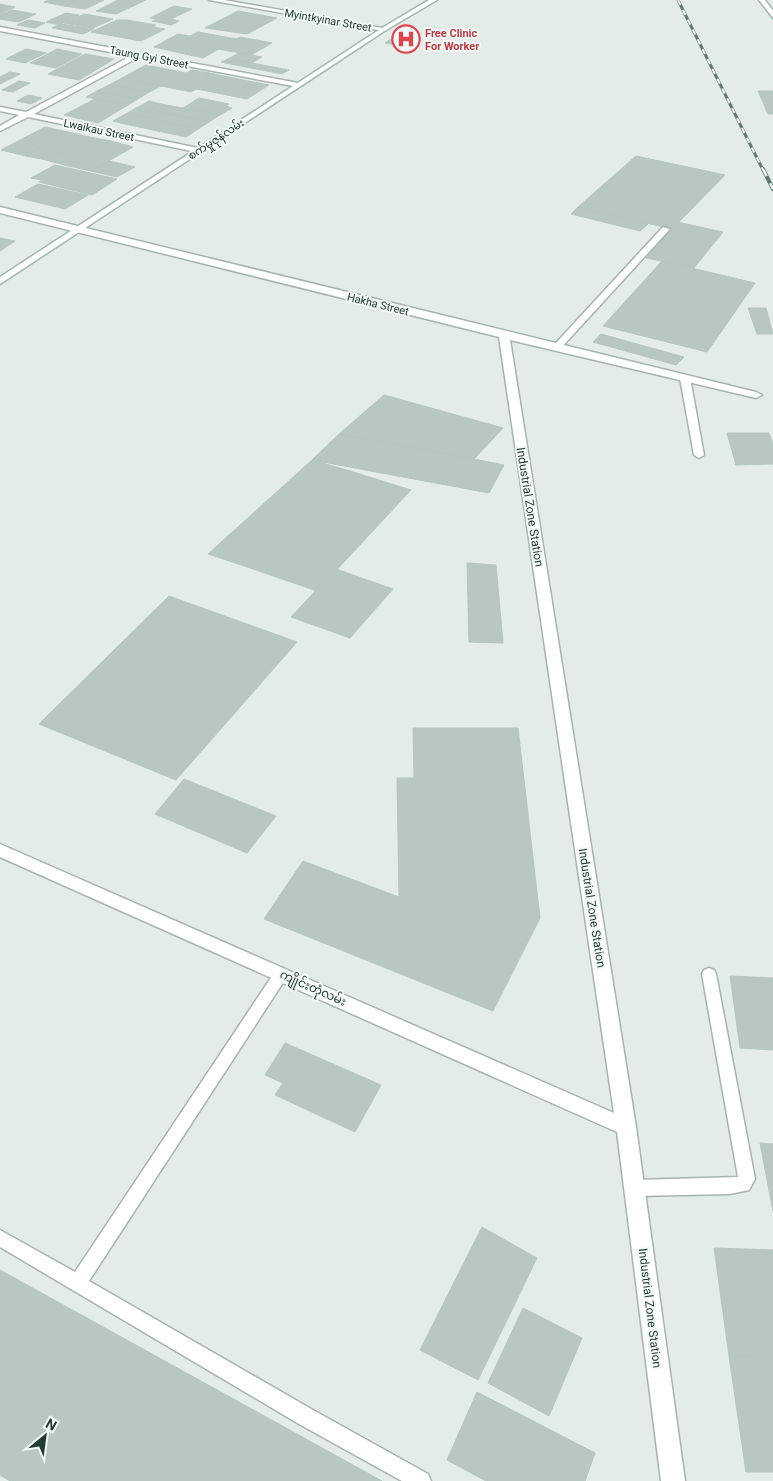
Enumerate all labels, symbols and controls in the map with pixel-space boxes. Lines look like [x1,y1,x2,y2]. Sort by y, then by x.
street label: Myintkyinar Street [283,6,373,35]
hospital icon: Free Clinic For Worker [391,24,421,54]
place label: Free Clinic For Worker [425,27,479,53]
street label: Taung Gyi Street [108,43,190,72]
street label: စက်မှုဇုန်လမ်း [185,115,248,164]
street label: Lwaikau Street [62,117,136,144]
street label: Hakha Street [346,291,410,319]
street label: Industrial Zone Station [514,446,546,568]
street label: Industrial Zone Station [576,847,608,969]
street label: ကျိုင်းတုံလမ်း [277,965,349,1012]
street label: Industrial Zone Station [636,1247,664,1369]
north arrow [20,1411,70,1461]
text: N [43,1415,60,1434]

